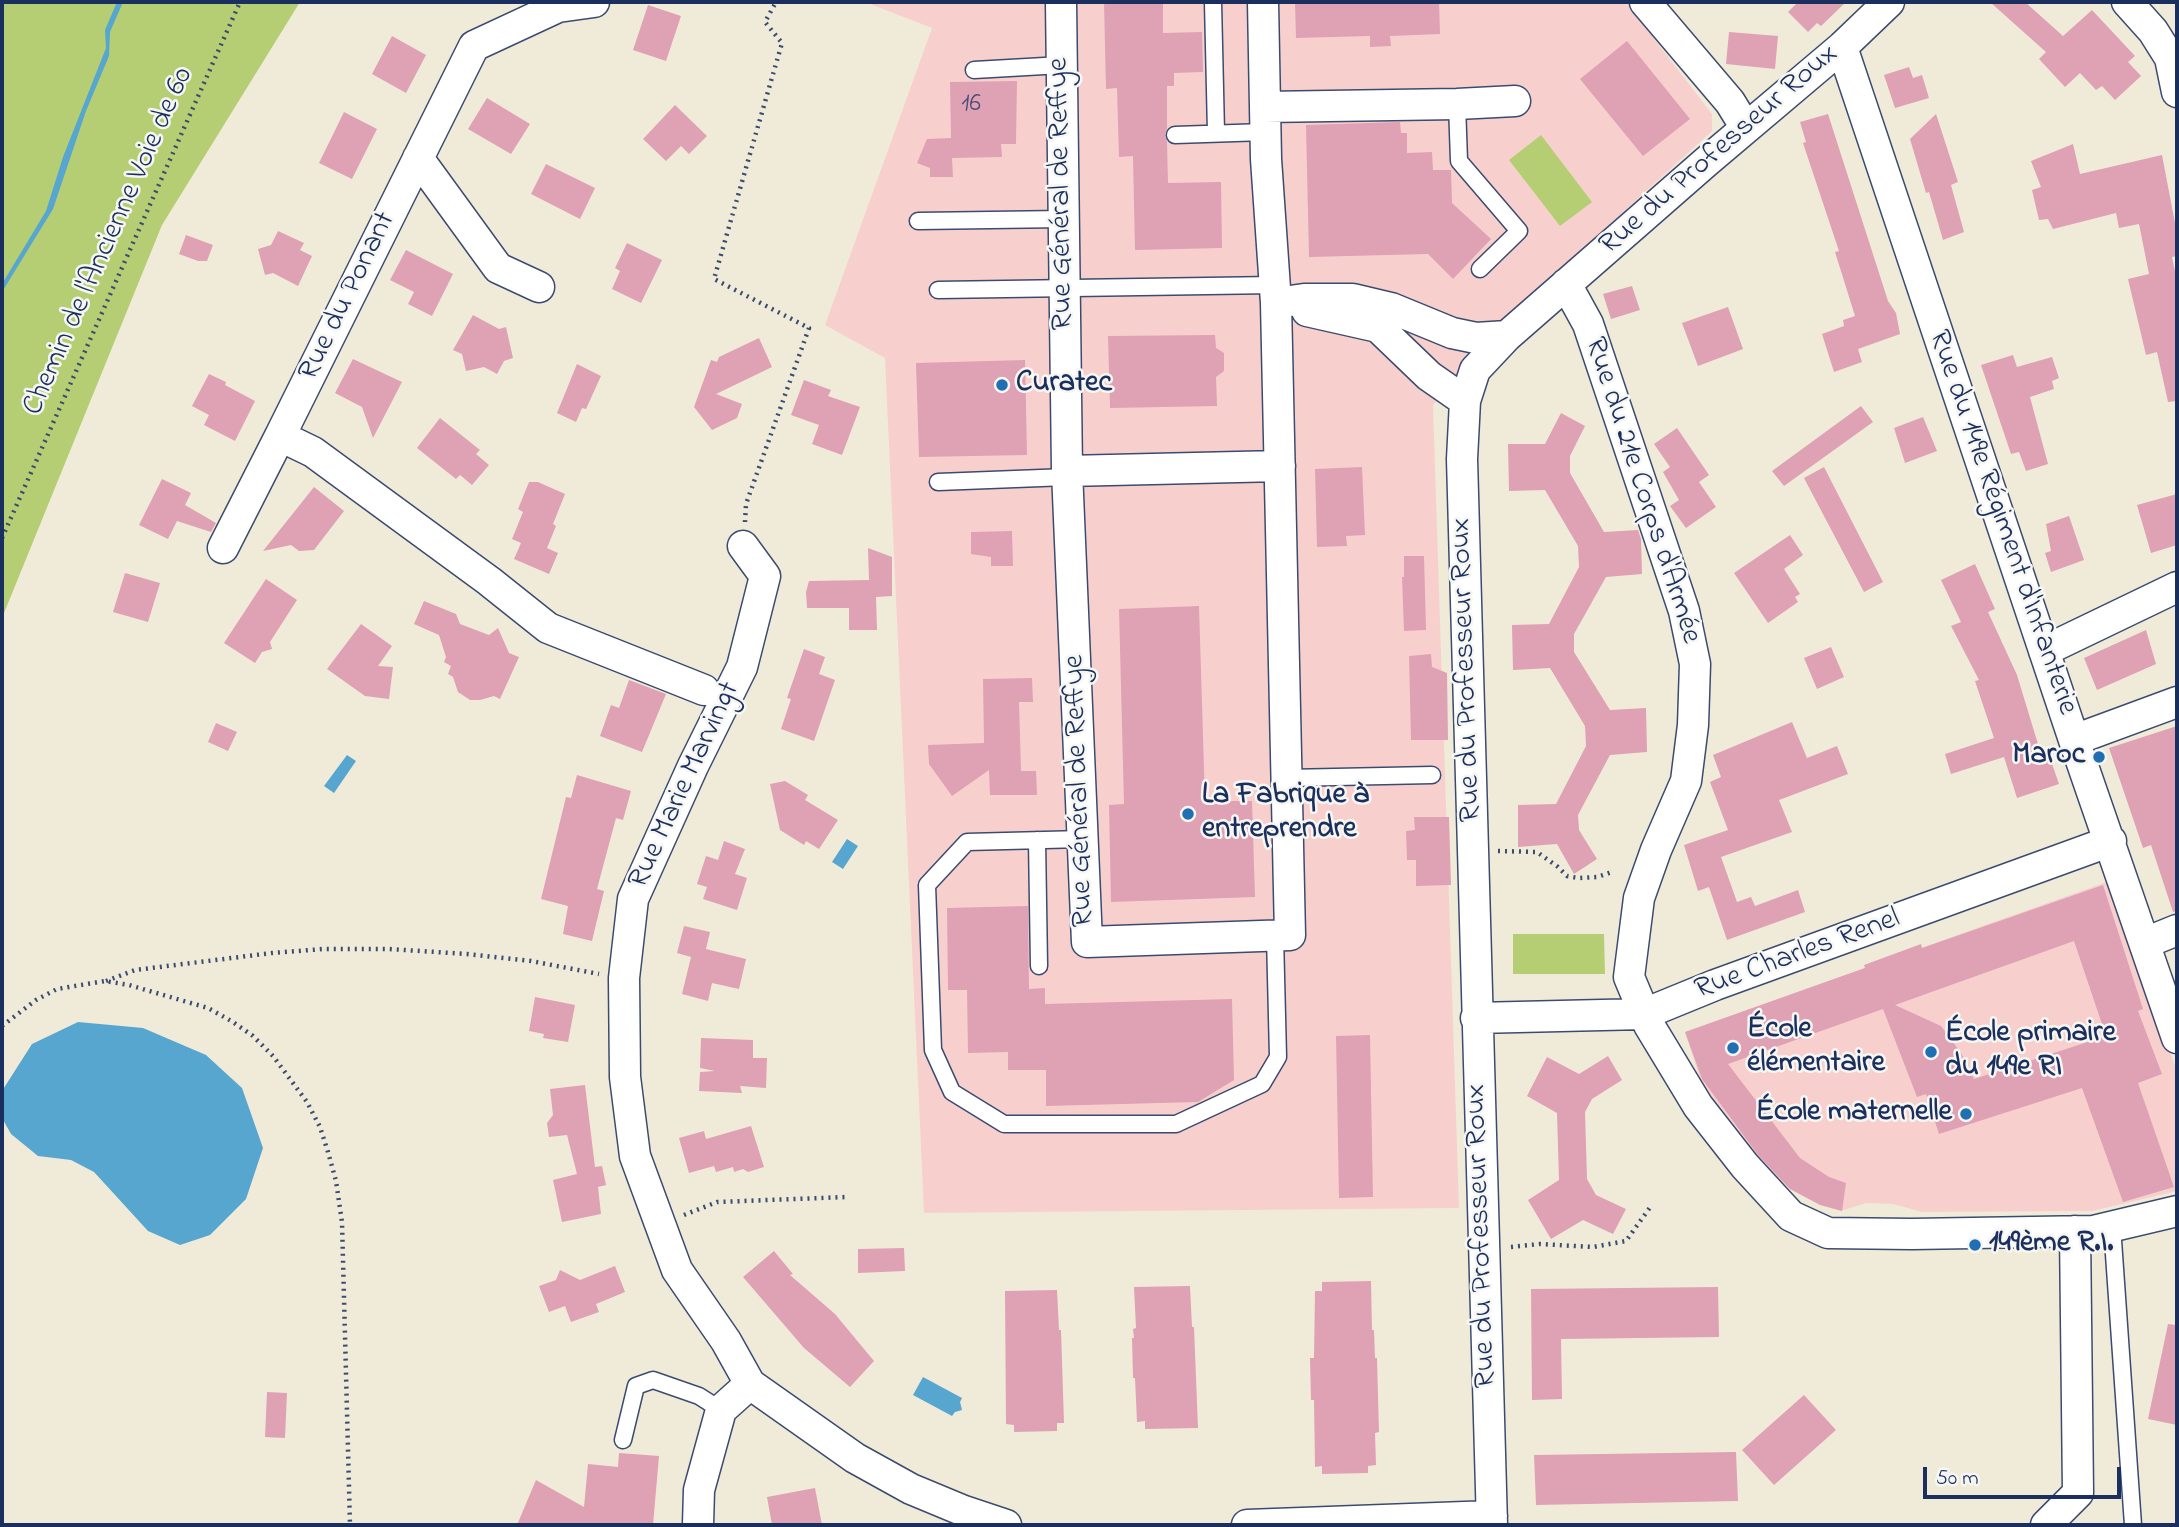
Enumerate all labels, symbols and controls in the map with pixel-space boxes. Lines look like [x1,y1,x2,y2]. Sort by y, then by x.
street label: Rue du Professeur Roux [1593,38,1847,264]
street label: Rue Général de Reffye [1043,57,1083,331]
street label: Chemin de l'Ancienne Voie de 60 [17,62,203,422]
house number: 16 [961,90,981,122]
street label: Rue du Ponant [293,207,405,387]
street label: Rue du 149e Régiment d'Infanterie [1918,326,2084,720]
street label: Rue du 21e Corps d'Armée [1574,333,1708,649]
place label: Curatec [1016,367,1112,403]
marker: Curatec [994,377,1010,393]
street label: Rue du Professeur Roux [1445,517,1491,823]
street label: Rue Général de Reffye [1058,654,1104,928]
street label: Rue Marie Marvingt [622,677,750,895]
place label: Maroc [2012,739,2085,775]
marker: Maroc [2091,749,2107,765]
place label: La Fabrique à entreprendre [1202,779,1369,850]
marker: La Fabrique à entreprendre [1180,806,1196,822]
street label: Rue Charles Renel [1691,902,1905,1010]
place label: École élémentaire [1747,1013,1885,1084]
place label: École primaire du 149e RI [1945,1017,2116,1088]
marker: École élémentaire [1725,1040,1741,1056]
marker: École primaire du 149e RI [1923,1044,1939,1060]
street label: Rue du Professeur Roux [1460,1083,1506,1389]
place label: École maternelle [1756,1096,1952,1132]
marker: École maternelle [1958,1106,1974,1122]
place label: 149ème R.I. [1989,1227,2113,1263]
marker: 149ème R.I. [1967,1237,1983,1253]
scale bar [1927,1454,2125,1498]
text: 50 m [1936,1464,1979,1494]

